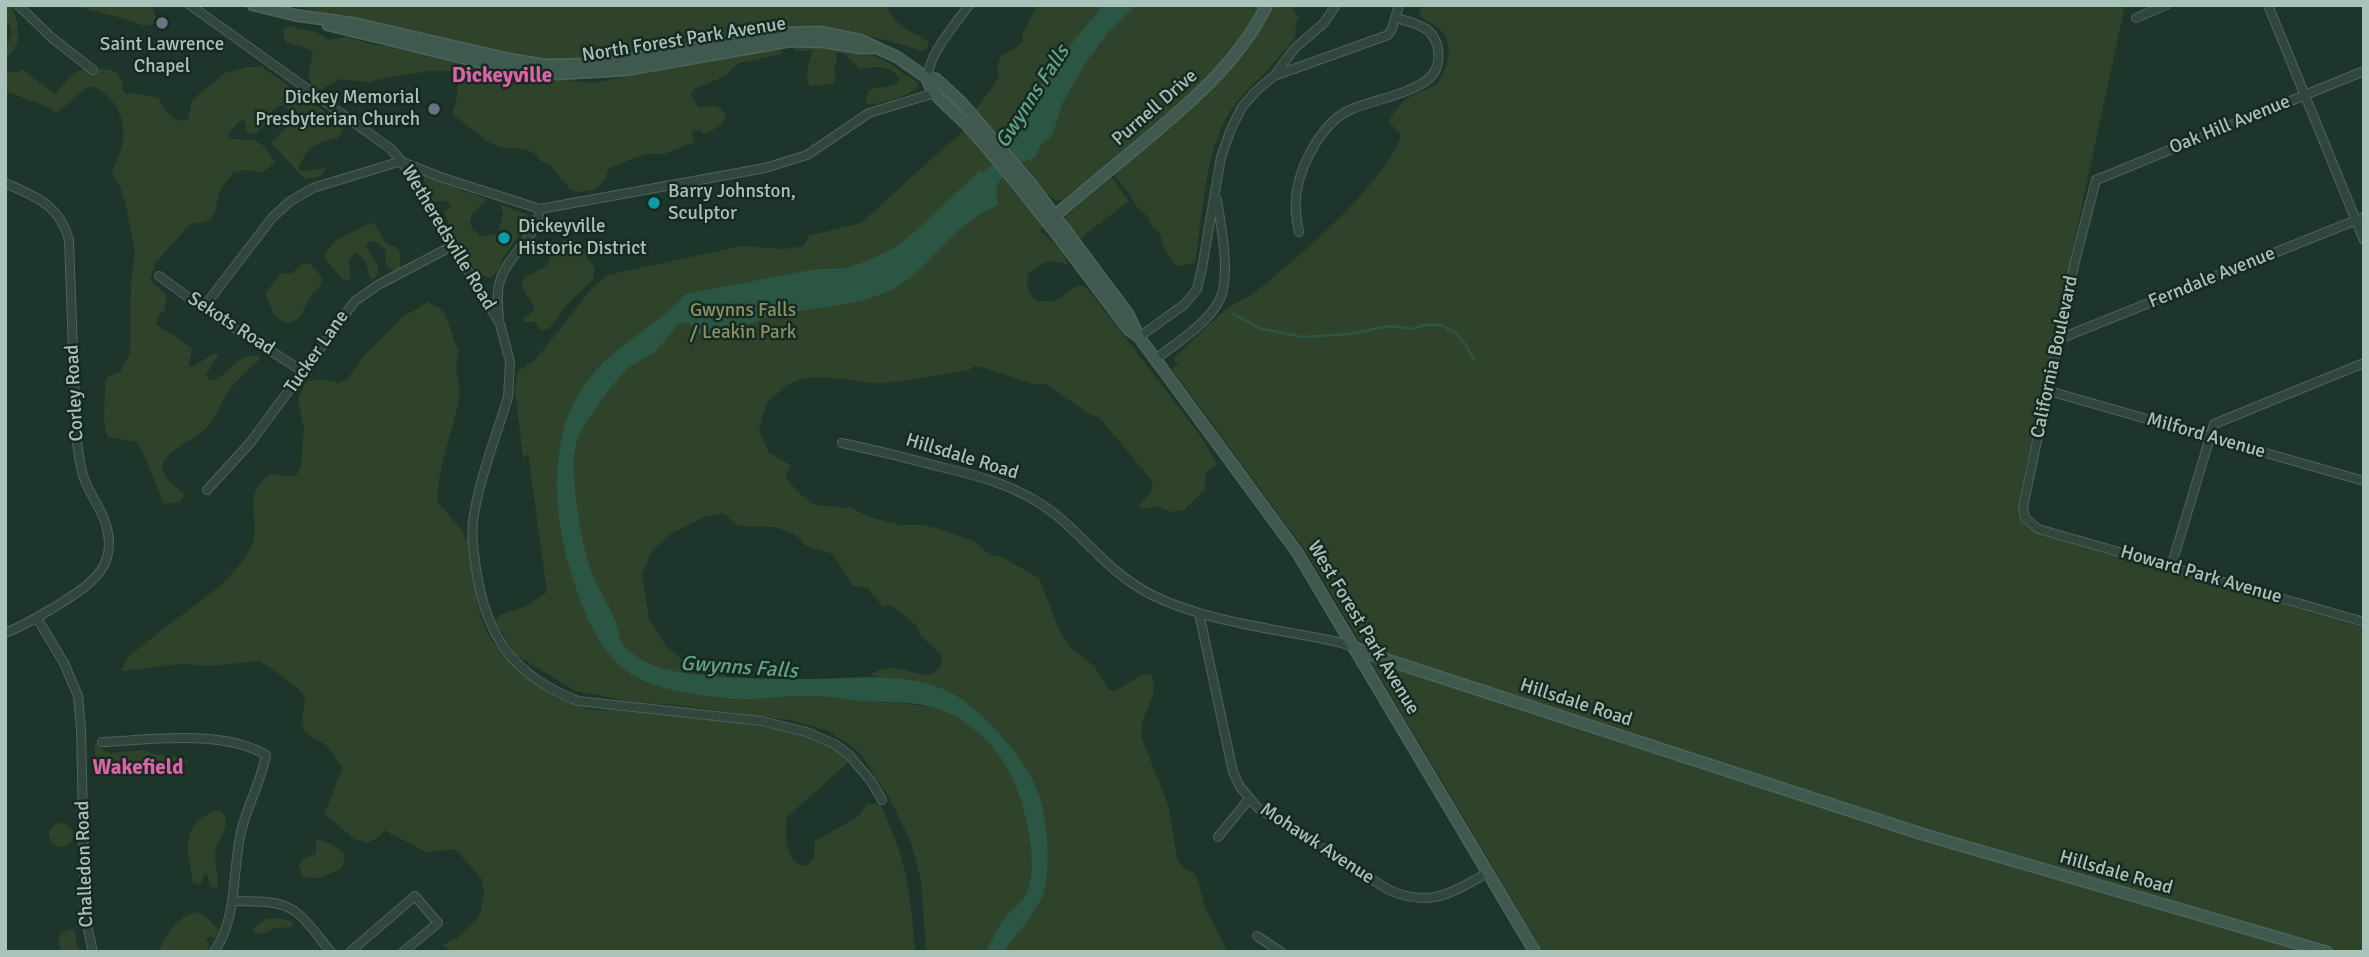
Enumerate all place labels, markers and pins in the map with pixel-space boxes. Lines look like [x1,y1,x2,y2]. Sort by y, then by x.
marker: Saint Lawrence Chapel [154,15,170,31]
place label: Saint Lawrence Chapel [100,34,224,78]
place label: Dickey Memorial Presbyterian Church [255,87,420,131]
marker: Dickey Memorial Presbyterian Church [426,101,442,117]
place label: Barry Johnston, Sculptor [668,181,796,225]
marker: Barry Johnston, Sculptor [646,195,662,211]
place label: Dickeyville Historic District [518,216,647,260]
marker: Dickeyville Historic District [496,230,512,246]

